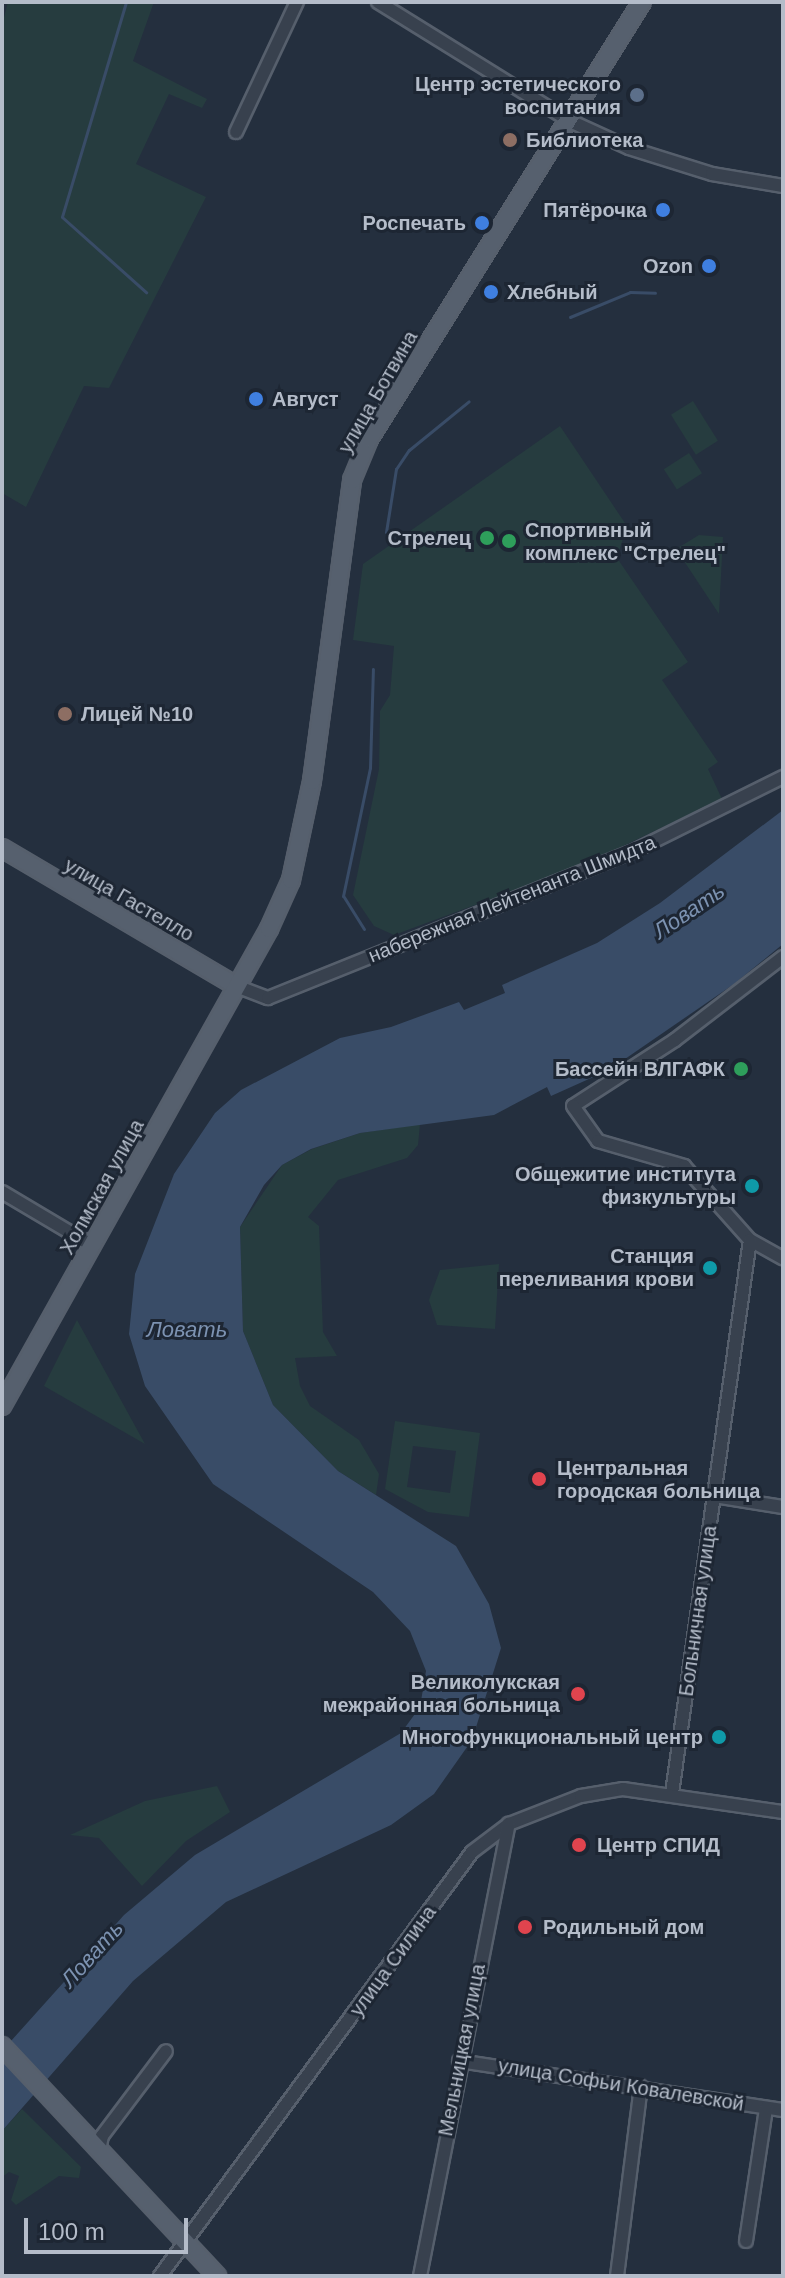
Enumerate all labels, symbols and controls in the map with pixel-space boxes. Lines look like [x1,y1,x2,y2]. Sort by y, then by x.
place label: Центр эстетического воспитания [415,72,621,119]
marker: Центр эстетического воспитания [628,86,646,104]
place label: Библиотека [526,128,643,152]
marker: Библиотека [501,131,519,149]
place label: Пятёрочка [543,198,647,222]
marker: Пятёрочка [654,201,672,219]
place label: Роспечать [363,211,466,235]
marker: Роспечать [473,214,491,232]
place label: Ozon [643,254,693,278]
marker: Ozon [700,257,718,275]
place label: Хлебный [507,280,597,304]
marker: Хлебный [482,283,500,301]
street label: улица Ботвина [333,326,423,458]
place label: Август [272,387,339,411]
marker: Август [247,390,265,408]
place label: Спортивный комплекс "Стрелец" [525,518,726,565]
place label: Стрелец [388,526,471,550]
marker: Стрелец [478,529,496,547]
marker: Спортивный комплекс "Стрелец" [500,532,518,550]
place label: Лицей №10 [81,702,193,726]
marker: Лицей №10 [56,705,74,723]
street label: набережная Лейтенанта Шмидта [365,830,659,968]
street label: улица Гастелло [60,853,198,947]
water label: Ловать [648,878,730,944]
place label: Бассейн ВЛГАФК [555,1057,725,1081]
marker: Бассейн ВЛГАФК [732,1060,750,1078]
street label: Холмская улица [55,1115,149,1259]
place label: Общежитие института физкультуры [515,1162,736,1209]
marker: Общежитие института физкультуры [743,1177,761,1195]
place label: Станция переливания крови [499,1244,694,1291]
marker: Станция переливания крови [701,1259,719,1277]
water label: Ловать [147,1317,227,1343]
place label: Центральная городская больница [557,1456,760,1503]
marker: Центральная городская больница [528,1468,550,1490]
street label: Больничная улица [674,1524,722,1698]
place label: Великолукская межрайонная больница [323,1670,560,1717]
marker: Великолукская межрайонная больница [567,1683,589,1705]
place label: Многофункциональный центр [402,1725,703,1749]
marker: Многофункциональный центр [710,1728,728,1746]
place label: Центр СПИД [597,1833,720,1857]
marker: Центр СПИД [568,1834,590,1856]
street label: улица Силина [345,1901,441,2021]
water label: Ловать [55,1915,129,1993]
place label: Родильный дом [543,1915,704,1939]
marker: Родильный дом [514,1916,536,1938]
street label: Мельницкая улица [434,1962,490,2138]
street label: улица Софьи Ковалевской [496,2054,746,2116]
scale bar [28,2202,192,2252]
text: 100 m [38,2218,105,2245]

